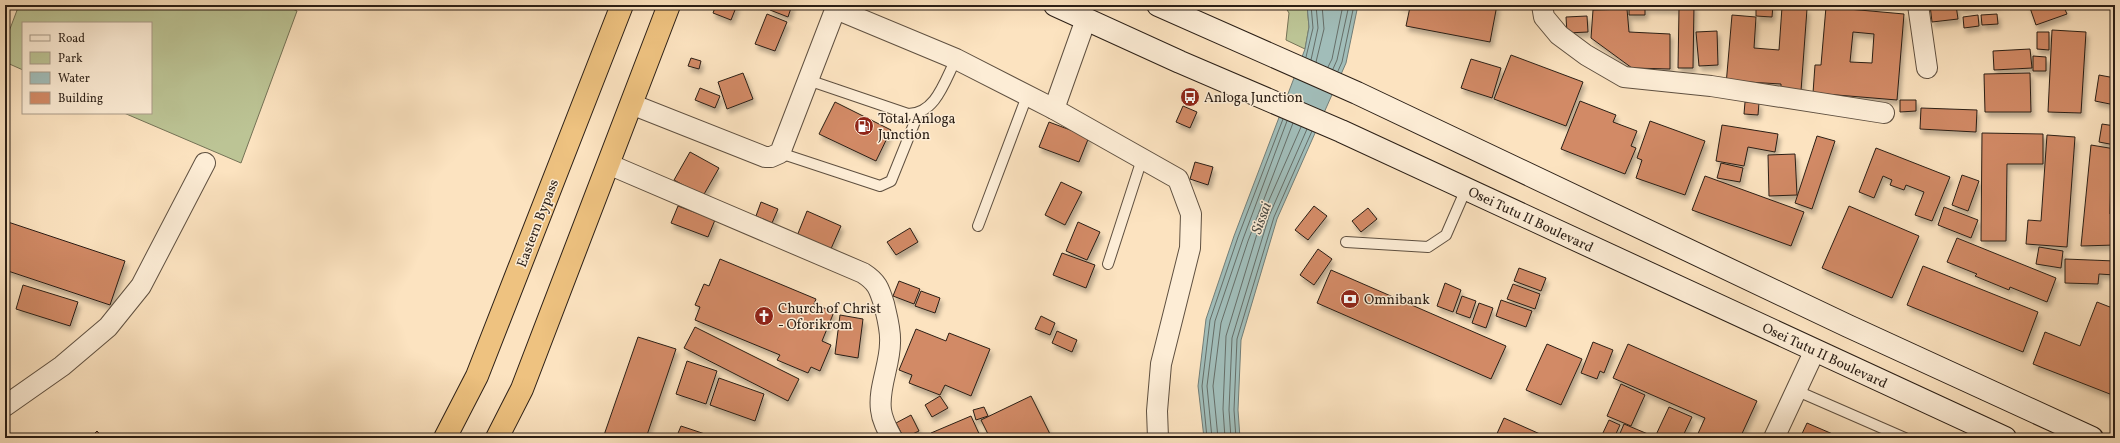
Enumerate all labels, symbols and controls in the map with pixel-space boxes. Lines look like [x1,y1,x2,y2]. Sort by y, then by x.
legend [22,22,152,114]
text: Road [58,31,85,47]
text: Park [58,51,83,67]
text: Water [58,71,90,87]
bus stop icon: Anloga Junction [1179,86,1201,108]
place label: Anloga Junction [1204,89,1303,108]
text: Building [58,91,103,107]
place label: Total Anloga Junction [878,110,956,145]
fuel station icon: Total Anloga Junction [853,115,875,137]
street label: Eastern Bypass [513,177,564,270]
street label: Osei Tutu II Boulevard [1465,183,1596,258]
water label: Sissai [1247,199,1278,237]
bank icon: Omnibank [1339,288,1361,310]
place label: Omnibank [1364,291,1430,310]
place label: Church of Christ - Oforikrom [778,300,881,335]
church icon: Church of Christ - Oforikrom [753,305,775,327]
street label: Osei Tutu II Boulevard [1759,319,1890,394]

